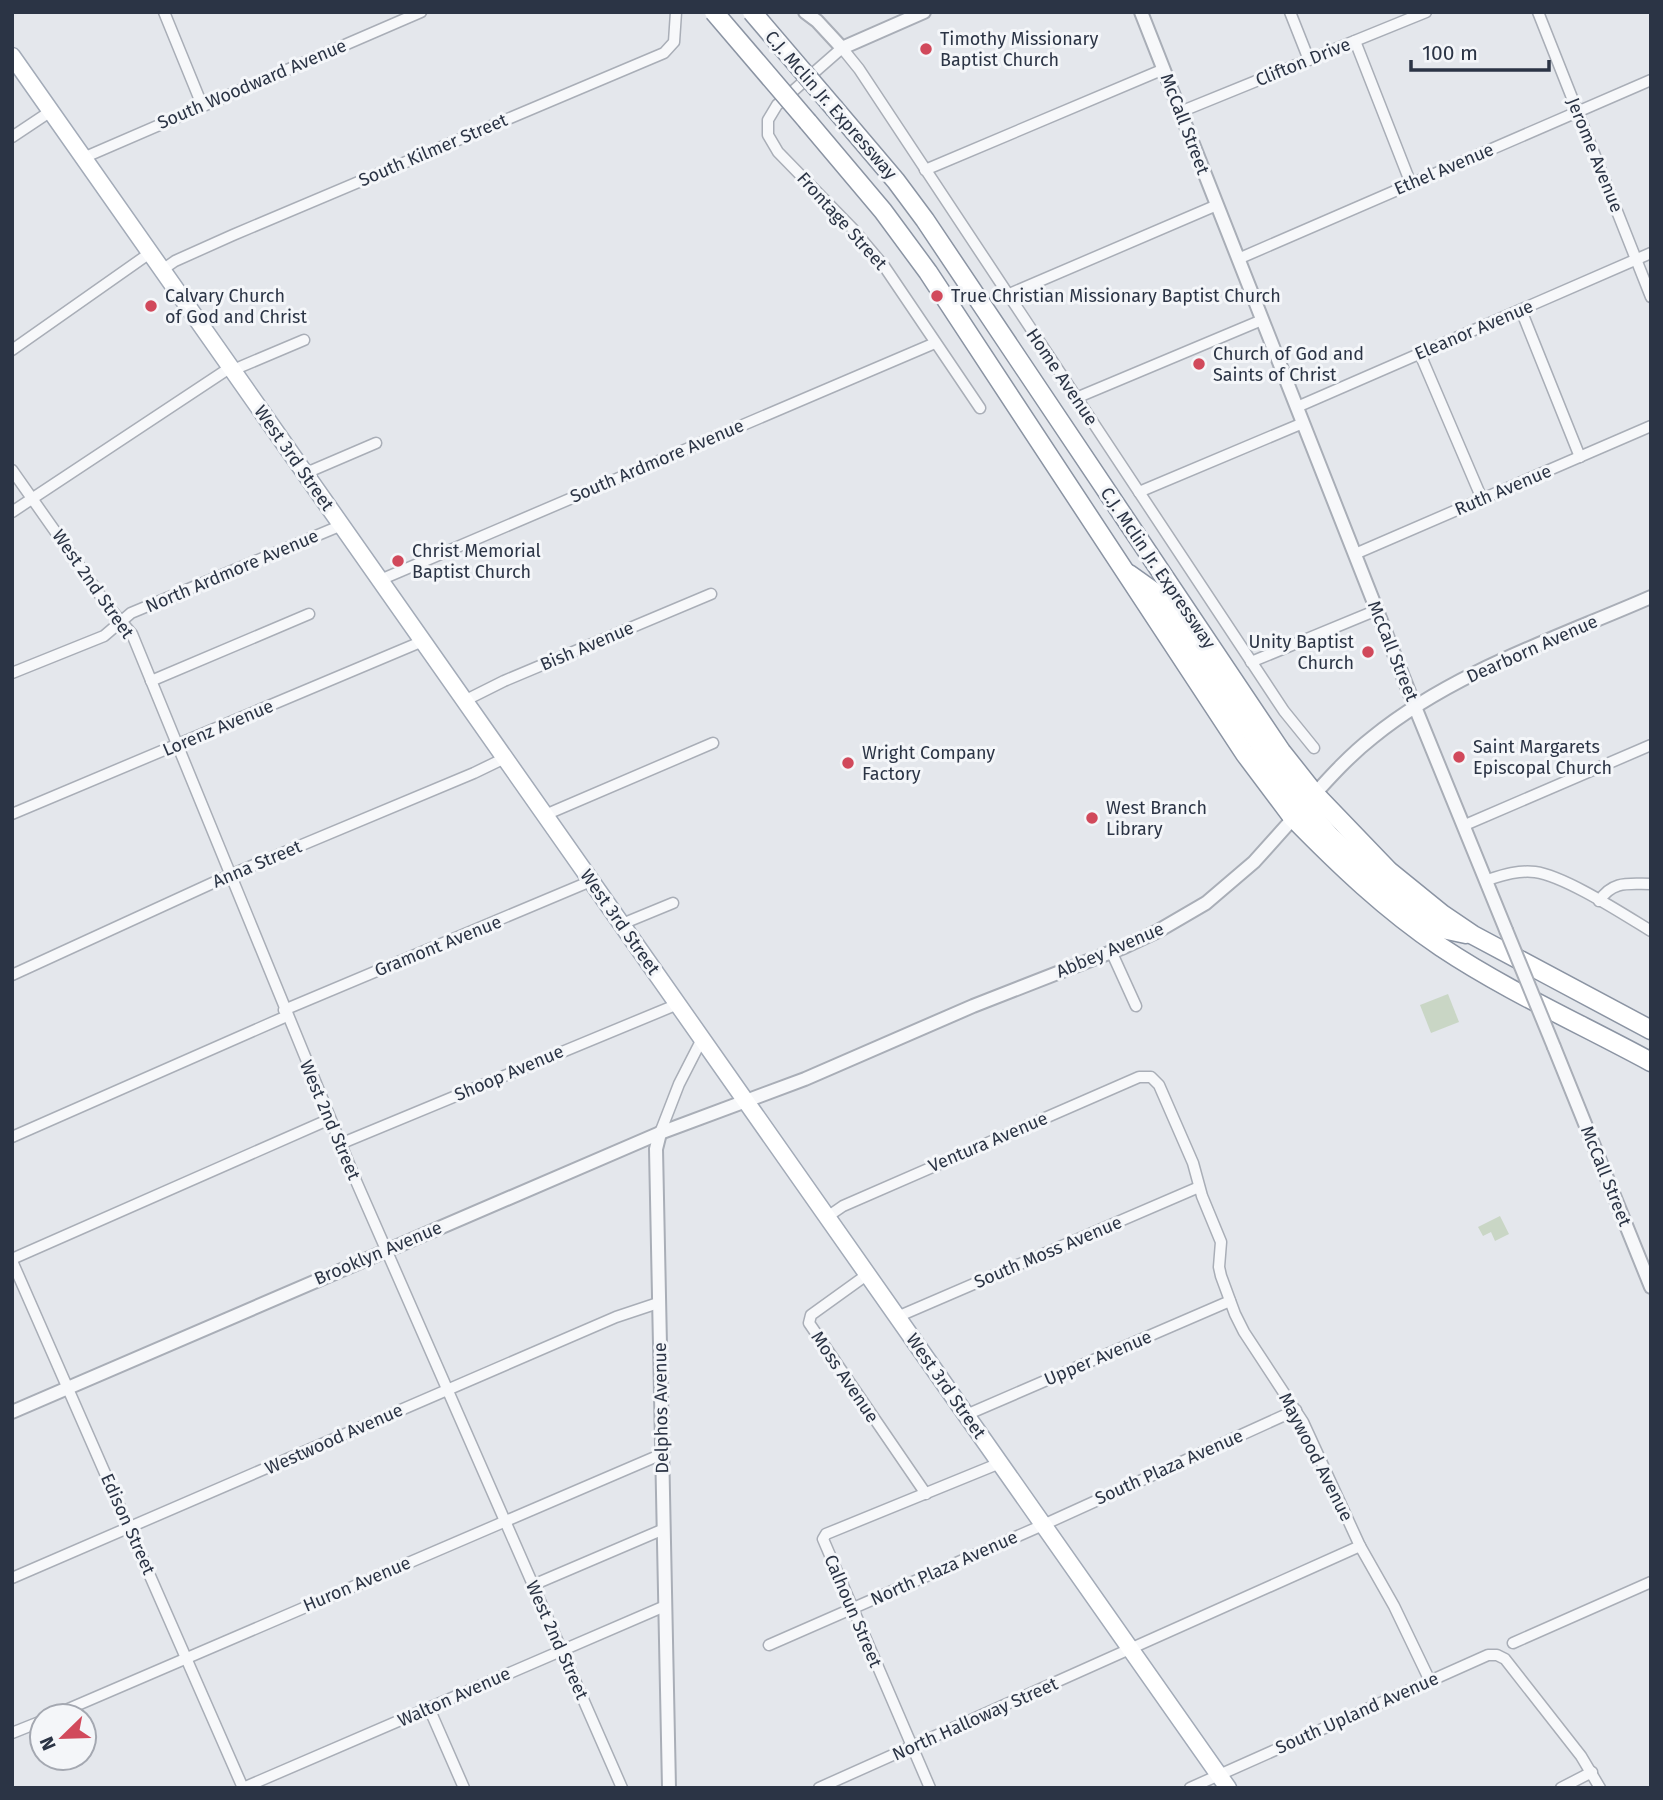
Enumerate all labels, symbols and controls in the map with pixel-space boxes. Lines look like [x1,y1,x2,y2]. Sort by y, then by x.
street label: C.J. Mclin Jr. Expressway [760,26,902,184]
place label: Timothy Missionary Baptist Church [940,28,1098,71]
scale bar [1411,28,1549,72]
street label: Clifton Drive [1252,33,1354,91]
street label: South Woodward Avenue [154,34,350,134]
text: 100 m [1422,40,1478,66]
marker: Timothy Missionary Baptist Church [918,41,934,57]
street label: McCall Street [1156,70,1214,178]
street label: Jerome Avenue [1562,94,1628,216]
street label: South Kilmer Street [355,109,511,191]
street label: Ethel Avenue [1391,138,1497,200]
street label: Frontage Street [792,168,892,275]
place label: Calvary Church of God and Christ [165,285,307,328]
place label: True Christian Missionary Baptist Church [951,285,1281,307]
marker: True Christian Missionary Baptist Church [929,288,945,304]
street label: Eleanor Avenue [1411,295,1537,365]
marker: Calvary Church of God and Christ [143,298,159,314]
street label: Home Avenue [1021,324,1103,430]
place label: Church of God and Saints of Christ [1213,343,1364,386]
marker: Church of God and Saints of Christ [1191,356,1207,372]
street label: West 3rd Street [249,401,339,515]
street label: South Ardmore Avenue [567,414,747,508]
street label: Ruth Avenue [1451,460,1555,520]
street label: C.J. Mclin Jr. Expressway [1096,483,1220,653]
street label: West 2nd Street [47,525,139,643]
street label: North Ardmore Avenue [142,525,322,617]
place label: Christ Memorial Baptist Church [412,540,541,583]
marker: Christ Memorial Baptist Church [390,553,406,569]
street label: McCall Street [1363,598,1423,705]
street label: Dearborn Avenue [1463,610,1601,688]
street label: Bish Avenue [537,616,637,676]
place label: Unity Baptist Church [1249,631,1354,674]
marker: Unity Baptist Church [1360,644,1376,660]
street label: Lorenz Avenue [159,695,277,761]
place label: Saint Margarets Episcopal Church [1473,736,1612,779]
place label: Wright Company Factory [862,742,995,785]
marker: Saint Margarets Episcopal Church [1451,749,1467,765]
marker: Wright Company Factory [840,755,856,771]
place label: West Branch Library [1106,797,1207,840]
marker: West Branch Library [1084,810,1100,826]
street label: Anna Street [209,835,305,893]
street label: West 3rd Street [575,865,665,979]
street label: Gramont Avenue [371,911,505,981]
street label: Abbey Avenue [1053,917,1167,983]
street label: Shoop Avenue [451,1040,567,1106]
street label: West 2nd Street [295,1057,365,1184]
street label: Ventura Avenue [925,1107,1051,1177]
street label: McCall Street [1576,1123,1636,1230]
street label: South Moss Avenue [971,1211,1125,1293]
street label: Brooklyn Avenue [311,1216,445,1290]
street label: Upper Avenue [1041,1325,1155,1391]
street label: Moss Avenue [806,1327,884,1427]
street label: West 3rd Street [901,1329,991,1443]
street label: Delphos Avenue [649,1342,673,1474]
street label: Maywood Avenue [1274,1389,1358,1525]
street label: Westwood Avenue [262,1399,406,1479]
street label: South Plaza Avenue [1092,1424,1246,1510]
street label: Edison Street [96,1470,160,1578]
street label: North Plaza Avenue [867,1526,1021,1610]
street label: Huron Avenue [300,1551,414,1617]
street label: Calhoun Street [819,1551,887,1671]
street label: West 2nd Street [521,1577,593,1703]
street label: Walton Avenue [394,1662,514,1732]
street label: South Upland Avenue [1272,1667,1442,1759]
street label: North Halloway Street [889,1672,1062,1765]
north arrow [28,1702,98,1772]
text: N [35,1733,61,1754]

